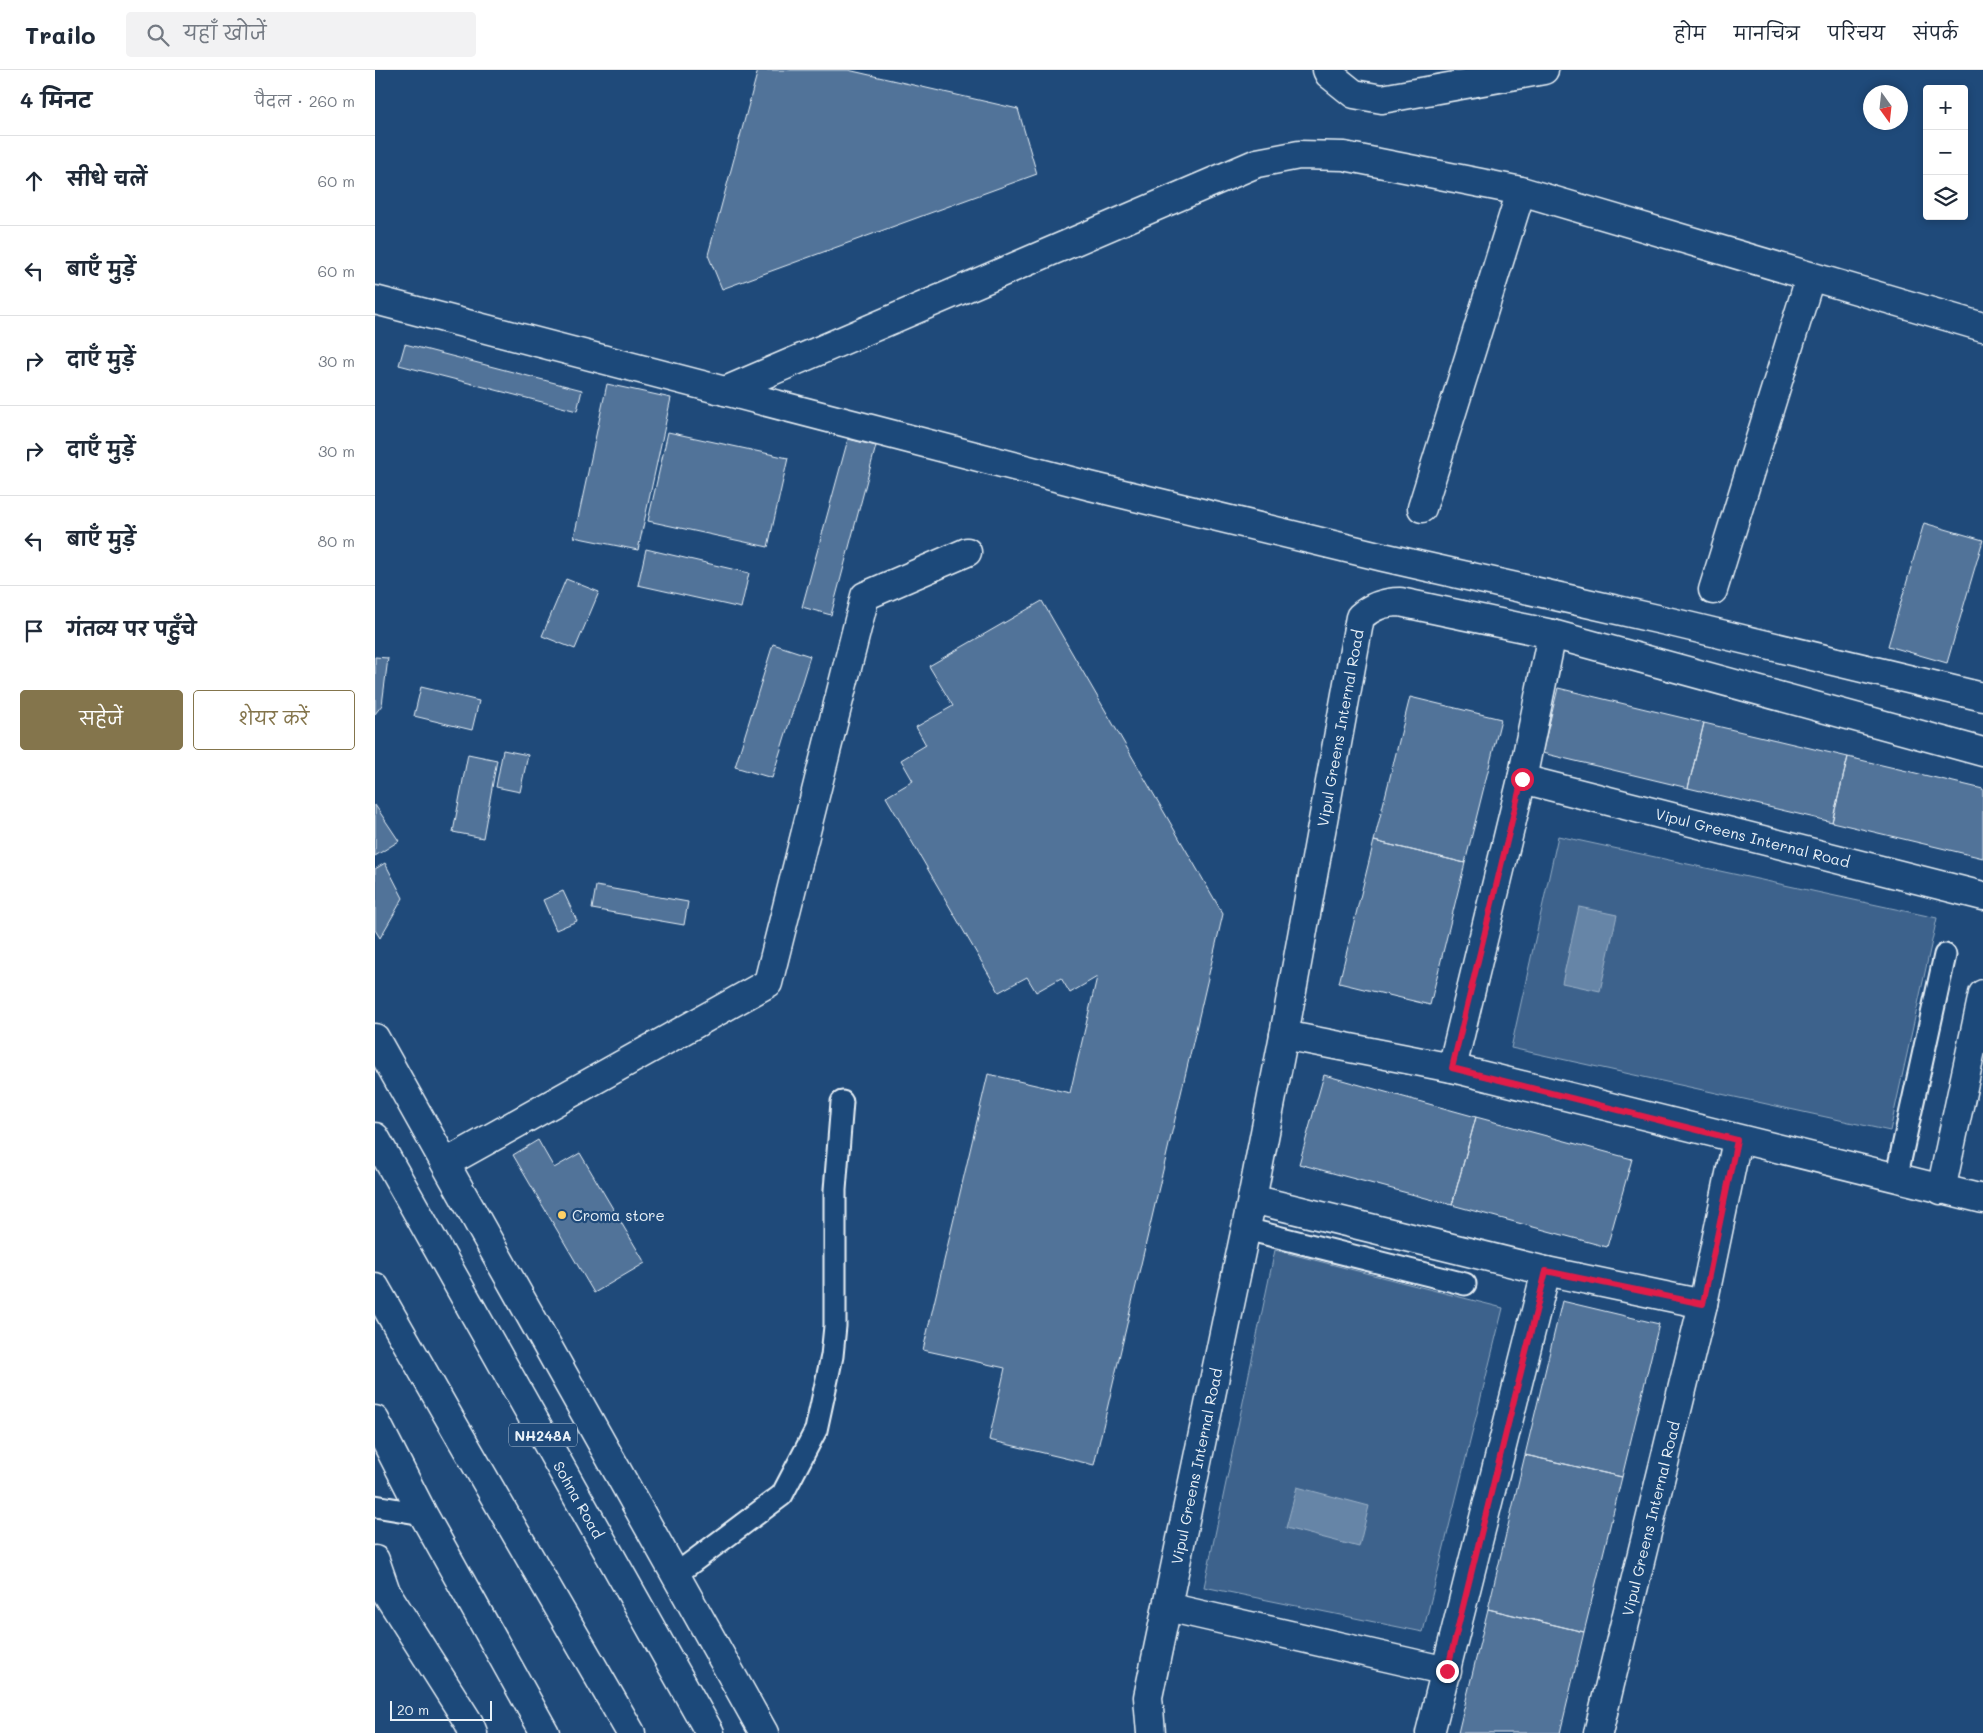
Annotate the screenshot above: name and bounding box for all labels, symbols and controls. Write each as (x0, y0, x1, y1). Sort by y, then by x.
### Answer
search box (126, 12, 476, 57)
text: Trailo (25, 19, 96, 50)
text: यहाँ खोजें (184, 20, 266, 45)
icon: search (144, 21, 172, 49)
text: होम (1674, 21, 1706, 45)
text: मानचित्र (1734, 21, 1800, 45)
text: परिचय (1828, 21, 1885, 45)
text: संपर्क (1913, 21, 1958, 45)
north arrow (1863, 85, 1908, 130)
map controls (1923, 85, 1968, 220)
button: + (1923, 85, 1968, 130)
text: 4 मिनट (20, 86, 92, 113)
text: पैदल · 260 m (254, 90, 355, 111)
button: − (1923, 130, 1968, 175)
text: सीधे चलें (67, 166, 147, 191)
icon: ahead (20, 167, 48, 195)
text: 60 m (318, 170, 355, 191)
button: layers (1923, 175, 1968, 220)
text: बाएँ मुड़ें (67, 256, 136, 281)
icon: left (20, 257, 48, 285)
text: 60 m (318, 260, 355, 281)
text: दाएँ मुड़ें (67, 346, 135, 371)
icon: right (20, 347, 48, 375)
text: 30 m (318, 350, 355, 371)
text: दाएँ मुड़ें (67, 436, 135, 461)
icon: right (20, 437, 48, 465)
text: 30 m (318, 440, 355, 461)
text: बाएँ मुड़ें (67, 526, 136, 551)
icon: left (20, 527, 48, 555)
text: 80 m (318, 530, 355, 551)
text: गंतव्य पर पहुँचे (67, 616, 196, 641)
icon: arrive (20, 617, 48, 645)
street label: Vipul Greens Internal Road (1312, 628, 1368, 828)
button: सहेजें (20, 690, 183, 750)
button: शेयर करें (193, 690, 355, 750)
route start (1511, 768, 1534, 791)
street label: Vipul Greens Internal Road (1653, 803, 1852, 872)
place label: Croma store (572, 1205, 665, 1225)
marker: Croma store (556, 1209, 568, 1221)
street label: Vipul Greens Internal Road (1166, 1366, 1226, 1566)
street label: Vipul Greens Internal Road (1617, 1419, 1684, 1618)
road number: NH248A (509, 1424, 577, 1446)
street label: Sohna Road (549, 1457, 609, 1542)
route end (1436, 1660, 1459, 1683)
scale bar (390, 1698, 493, 1721)
text: 20 m (397, 1700, 429, 1719)

